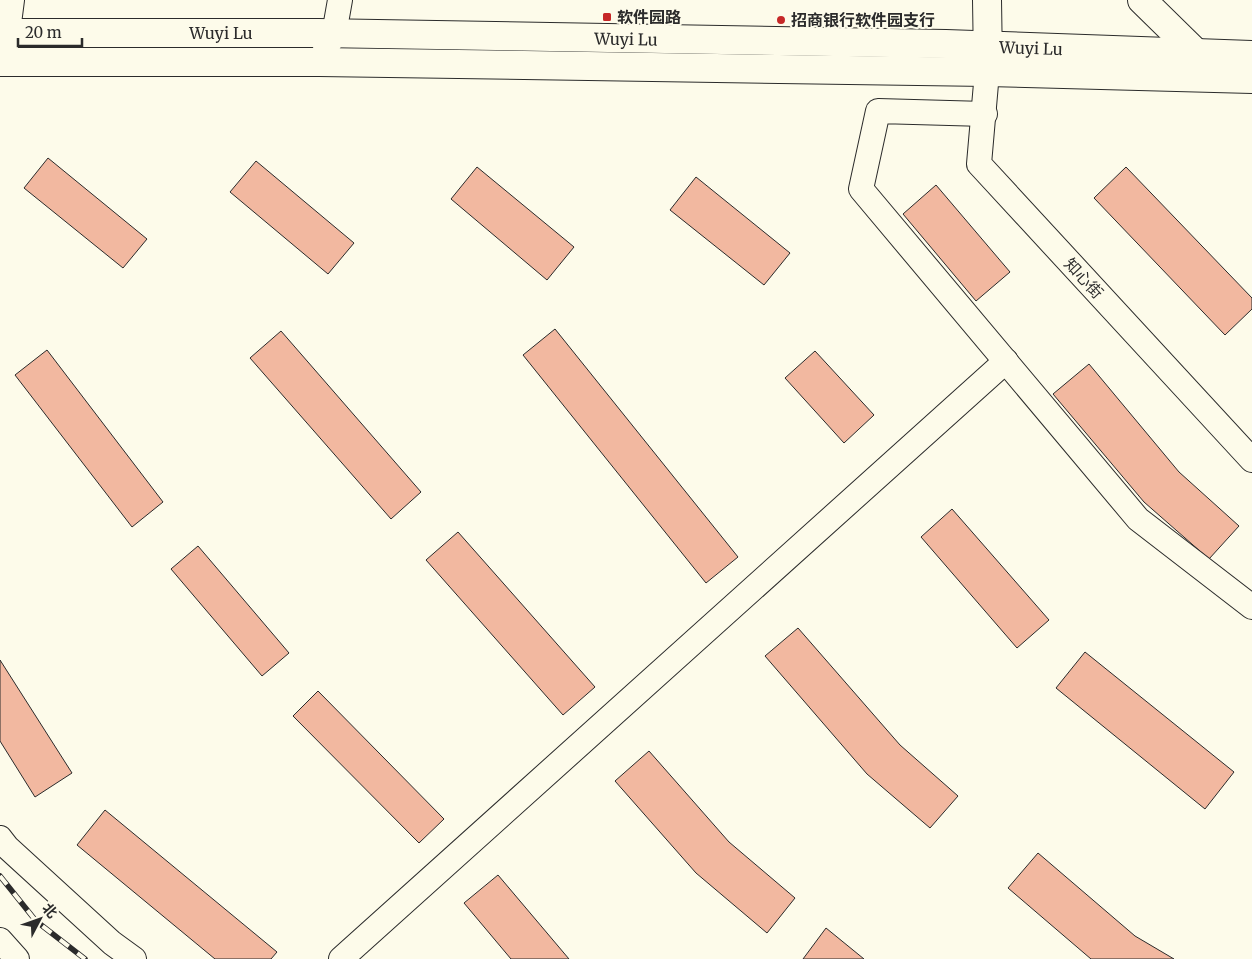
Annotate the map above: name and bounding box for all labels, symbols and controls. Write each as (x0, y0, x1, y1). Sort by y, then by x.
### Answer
place label: 软件园路 (617, 7, 681, 27)
place label: 招商银行软件园支行 (791, 10, 935, 30)
marker: 软件园路 (601, 11, 613, 23)
marker: 招商银行软件园支行 (775, 14, 787, 26)
scale bar (18, 15, 81, 47)
text: 20 m (25, 23, 62, 42)
street label: Wuyi Lu (188, 23, 253, 43)
street label: Wuyi Lu (593, 28, 658, 50)
street label: Wuyi Lu (998, 37, 1063, 59)
street label: 知心街 (1060, 254, 1108, 302)
north arrow (15, 894, 65, 944)
text: 北 (38, 899, 61, 922)

